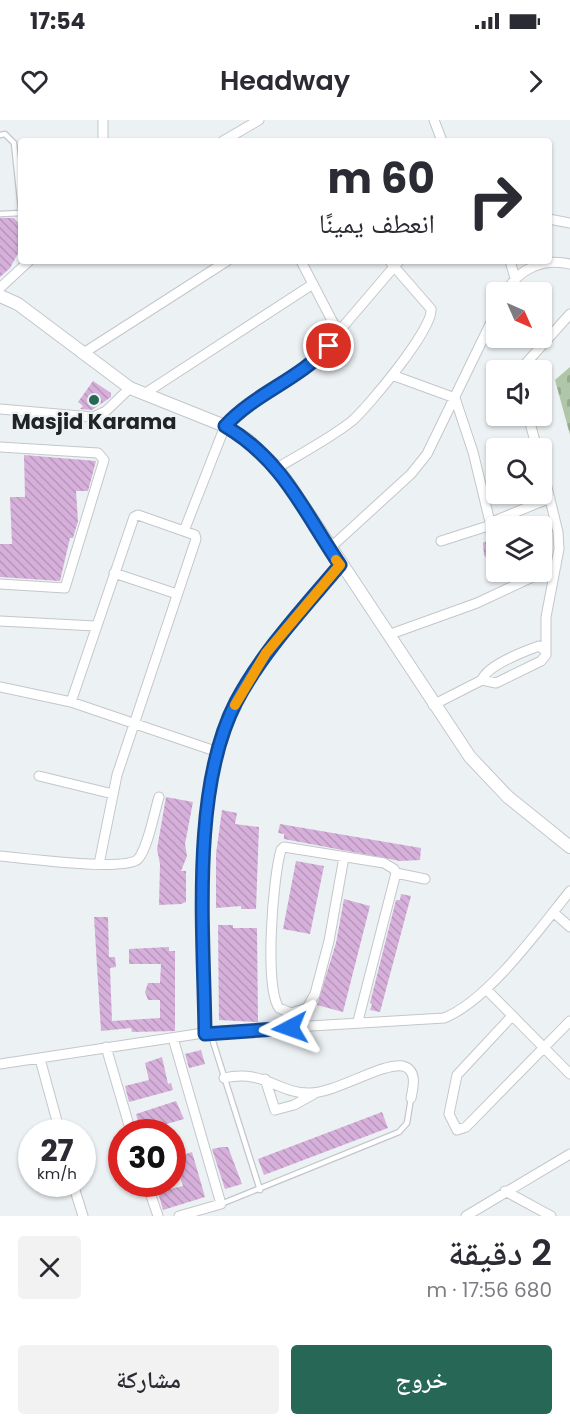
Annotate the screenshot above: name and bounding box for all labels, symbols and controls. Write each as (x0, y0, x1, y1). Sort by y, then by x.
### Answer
text: 17:54 (30, 6, 85, 37)
text: Headway (220, 62, 350, 99)
icon: heart (18, 65, 51, 98)
icon: forward (519, 65, 552, 98)
text: 60 m (327, 149, 435, 208)
icon: right (456, 162, 534, 240)
text: انعطف يمينًا (319, 205, 435, 242)
north arrow (486, 282, 552, 348)
map controls (486, 282, 552, 582)
pin (303, 320, 354, 371)
icon: arrive (312, 329, 345, 362)
button: sound (486, 360, 552, 426)
marker: Masjid Karama (87, 393, 101, 407)
place label: Masjid Karama (12, 407, 176, 436)
button: search (486, 438, 552, 504)
button: layers (486, 516, 552, 582)
position arrow (258, 996, 322, 1060)
speed limit sign: 30 (108, 1119, 186, 1197)
text: 27 (40, 1129, 74, 1172)
text: km/h (37, 1163, 77, 1184)
text: 2 دقيقة (448, 1227, 552, 1278)
button: close (18, 1236, 81, 1299)
text: 680 m · 17:56 (426, 1276, 552, 1304)
button: مشاركة (18, 1345, 279, 1414)
button: خروج (291, 1345, 552, 1414)

